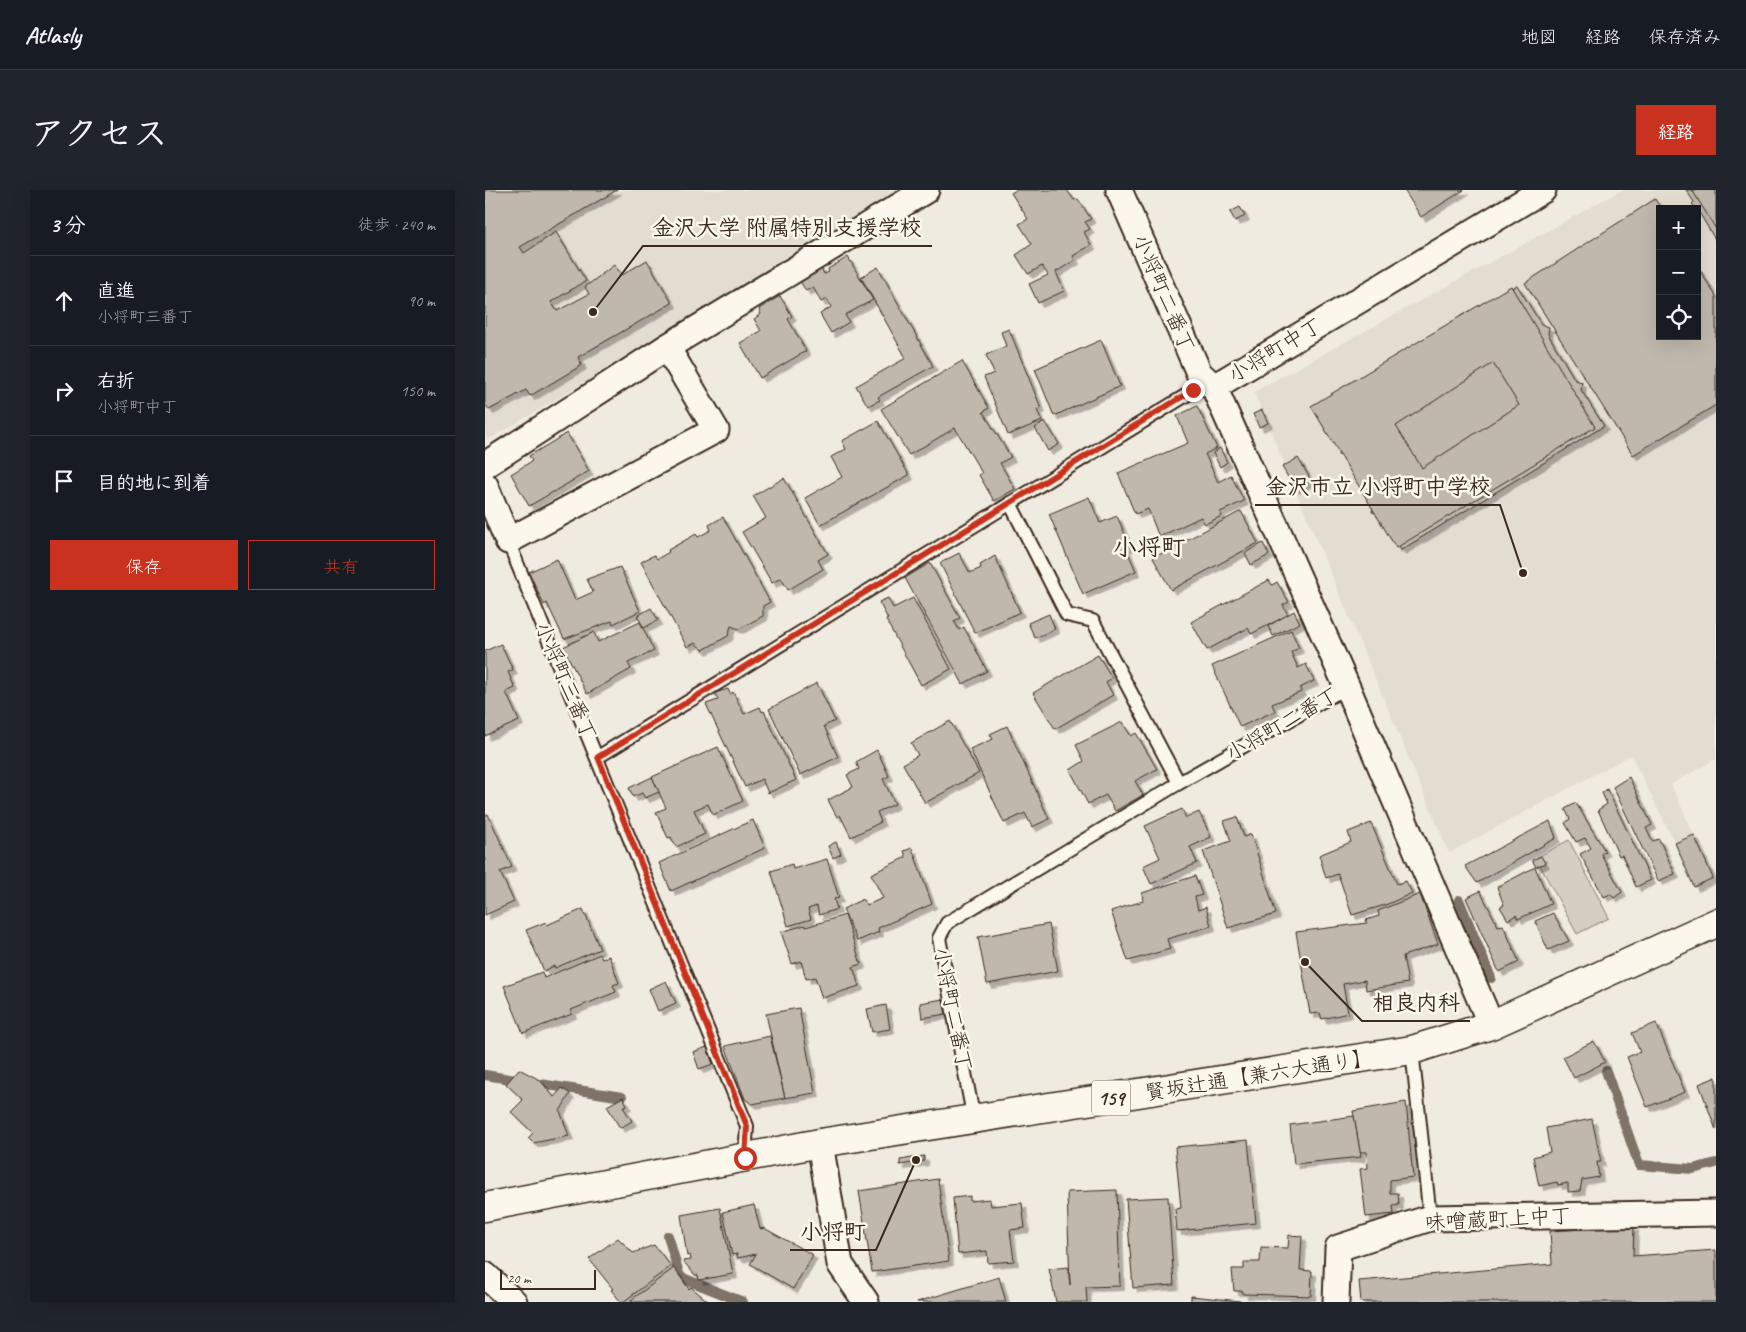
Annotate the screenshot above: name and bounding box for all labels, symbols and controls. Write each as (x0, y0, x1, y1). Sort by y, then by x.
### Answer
text: Atlasly (25, 20, 81, 50)
text: 地図 (1521, 26, 1557, 48)
text: 経路 (1585, 26, 1621, 48)
text: 保存済み (1649, 26, 1721, 48)
button: 経路 (1636, 105, 1716, 155)
text: アクセス (30, 111, 168, 156)
map controls (1656, 205, 1701, 340)
button: + (1656, 205, 1701, 250)
callout: 金沢大学 附属特別支援学校 (643, 209, 932, 246)
text: 3 分 (50, 212, 86, 238)
text: 金沢大学 附属特別支援学校 (652, 214, 922, 242)
text: 徒歩 · 240 m (358, 215, 435, 235)
street label: 小将町二番丁 (1127, 230, 1201, 356)
button: − (1656, 250, 1701, 295)
text: 直進 (97, 279, 135, 303)
icon: ahead (50, 287, 78, 315)
text: 90 m (408, 291, 435, 311)
button: locate (1656, 295, 1701, 340)
text: 小将町三番丁 (97, 307, 193, 327)
street label: 小将町中丁 (1223, 312, 1327, 388)
text: 右折 (97, 369, 135, 393)
icon: right (50, 377, 78, 405)
route end (1182, 379, 1205, 402)
text: 150 m (401, 381, 435, 401)
text: 小将町中丁 (97, 397, 177, 417)
icon: arrive (50, 467, 78, 495)
callout: 金沢市立 小将町中学校 (1255, 468, 1500, 505)
text: 目的地に到着 (97, 471, 211, 495)
text: 金沢市立 小将町中学校 (1265, 473, 1491, 501)
district label: 小将町 (1113, 532, 1185, 562)
button: 保存 (50, 540, 238, 590)
button: 共有 (248, 540, 435, 590)
street label: 小将町三番丁 (529, 618, 603, 744)
street label: 小将町二番丁 (1221, 681, 1343, 767)
street label: 小将町二番丁 (928, 945, 978, 1073)
callout: 相良内科 (1362, 984, 1470, 1021)
text: 相良内科 (1372, 989, 1460, 1017)
street label: 賢坂辻通【兼六大通り】 (1143, 1044, 1375, 1106)
road number: 159 (1092, 1080, 1130, 1116)
route start (734, 1147, 757, 1170)
street label: 味噌蔵町上中丁 (1424, 1202, 1572, 1236)
callout: 小将町 (790, 1213, 876, 1250)
text: 小将町 (800, 1218, 866, 1246)
scale bar (500, 1267, 596, 1290)
text: 20 m (507, 1270, 531, 1287)

